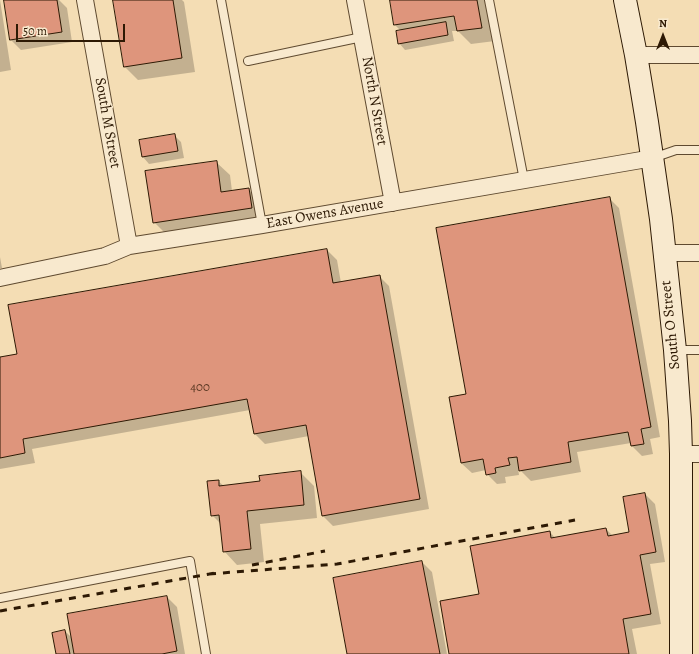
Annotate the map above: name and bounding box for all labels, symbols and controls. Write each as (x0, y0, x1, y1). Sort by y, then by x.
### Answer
scale bar (18, 16, 127, 42)
north arrow (643, 16, 683, 56)
text: N (659, 16, 667, 31)
text: 50 m (23, 23, 47, 39)
street label: North N Street (357, 55, 391, 147)
street label: South M Street (90, 76, 124, 170)
street label: East Owens Avenue (265, 195, 385, 233)
street label: South O Street (657, 280, 685, 370)
house number: 400 (190, 380, 210, 396)

